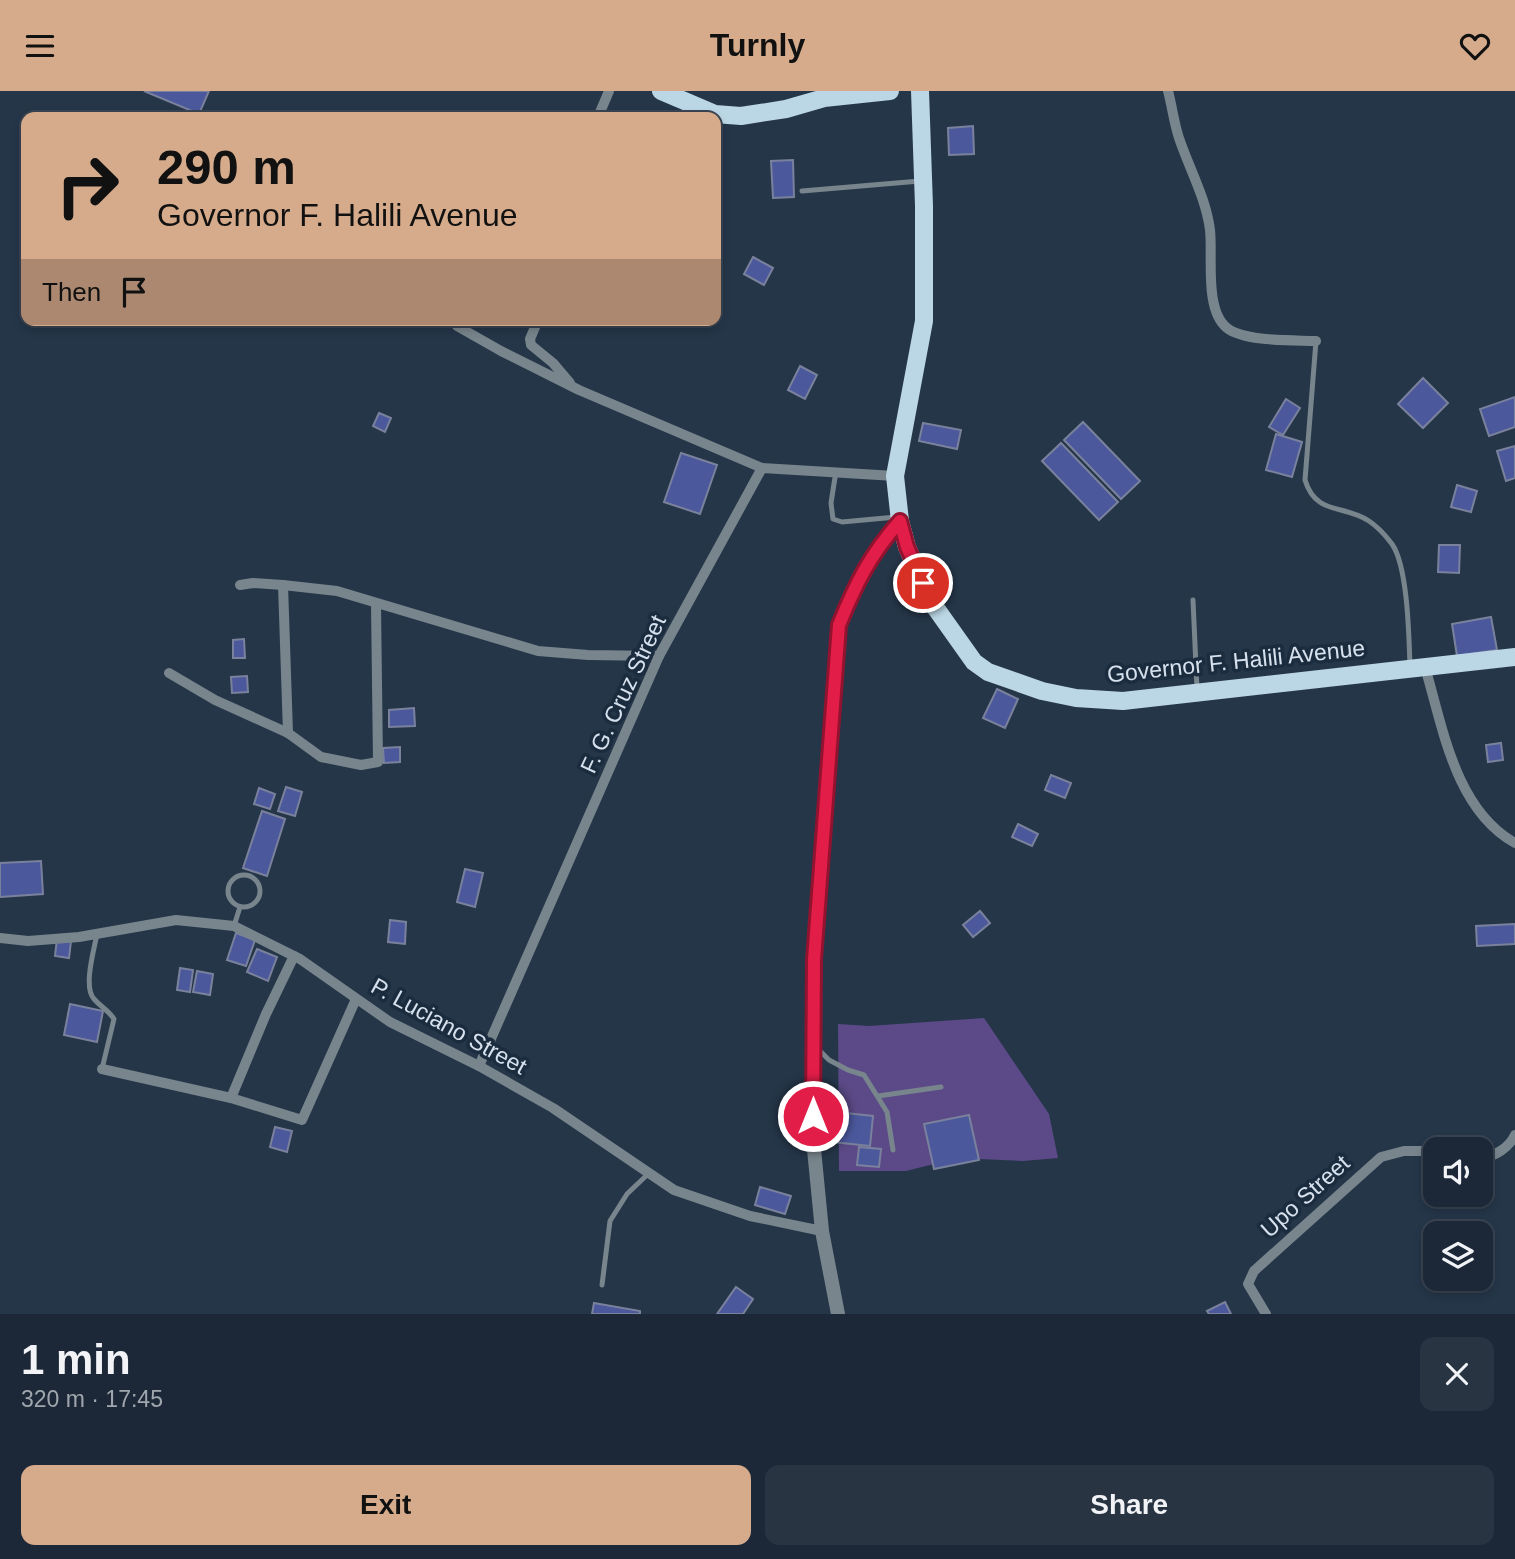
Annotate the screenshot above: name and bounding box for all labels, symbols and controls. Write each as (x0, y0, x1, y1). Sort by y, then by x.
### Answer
icon: menu (21, 27, 59, 65)
text: Turnly (710, 27, 805, 63)
icon: heart (1456, 27, 1494, 65)
icon: right (42, 140, 133, 231)
text: 290 m (157, 140, 296, 194)
text: Governor F. Halili Avenue (157, 197, 517, 233)
icon: arrive (115, 273, 153, 311)
text: Then (42, 277, 101, 307)
pin (893, 553, 953, 613)
icon: arrive (904, 564, 942, 602)
street label: F. G. Cruz Street (575, 610, 671, 777)
street label: Governor F. Halili Avenue (1106, 635, 1366, 687)
street label: P. Luciano Street (367, 973, 532, 1080)
position arrow (776, 1079, 850, 1153)
map controls (1423, 1137, 1493, 1291)
button: sound (1423, 1137, 1493, 1207)
street label: Upo Street (1255, 1149, 1355, 1242)
button: layers (1423, 1221, 1493, 1291)
text: 1 min (21, 1336, 131, 1383)
button: close (1420, 1337, 1494, 1411)
text: 320 m · 17:45 (21, 1386, 163, 1412)
button: Exit (21, 1465, 751, 1545)
button: Share (765, 1465, 1494, 1545)

